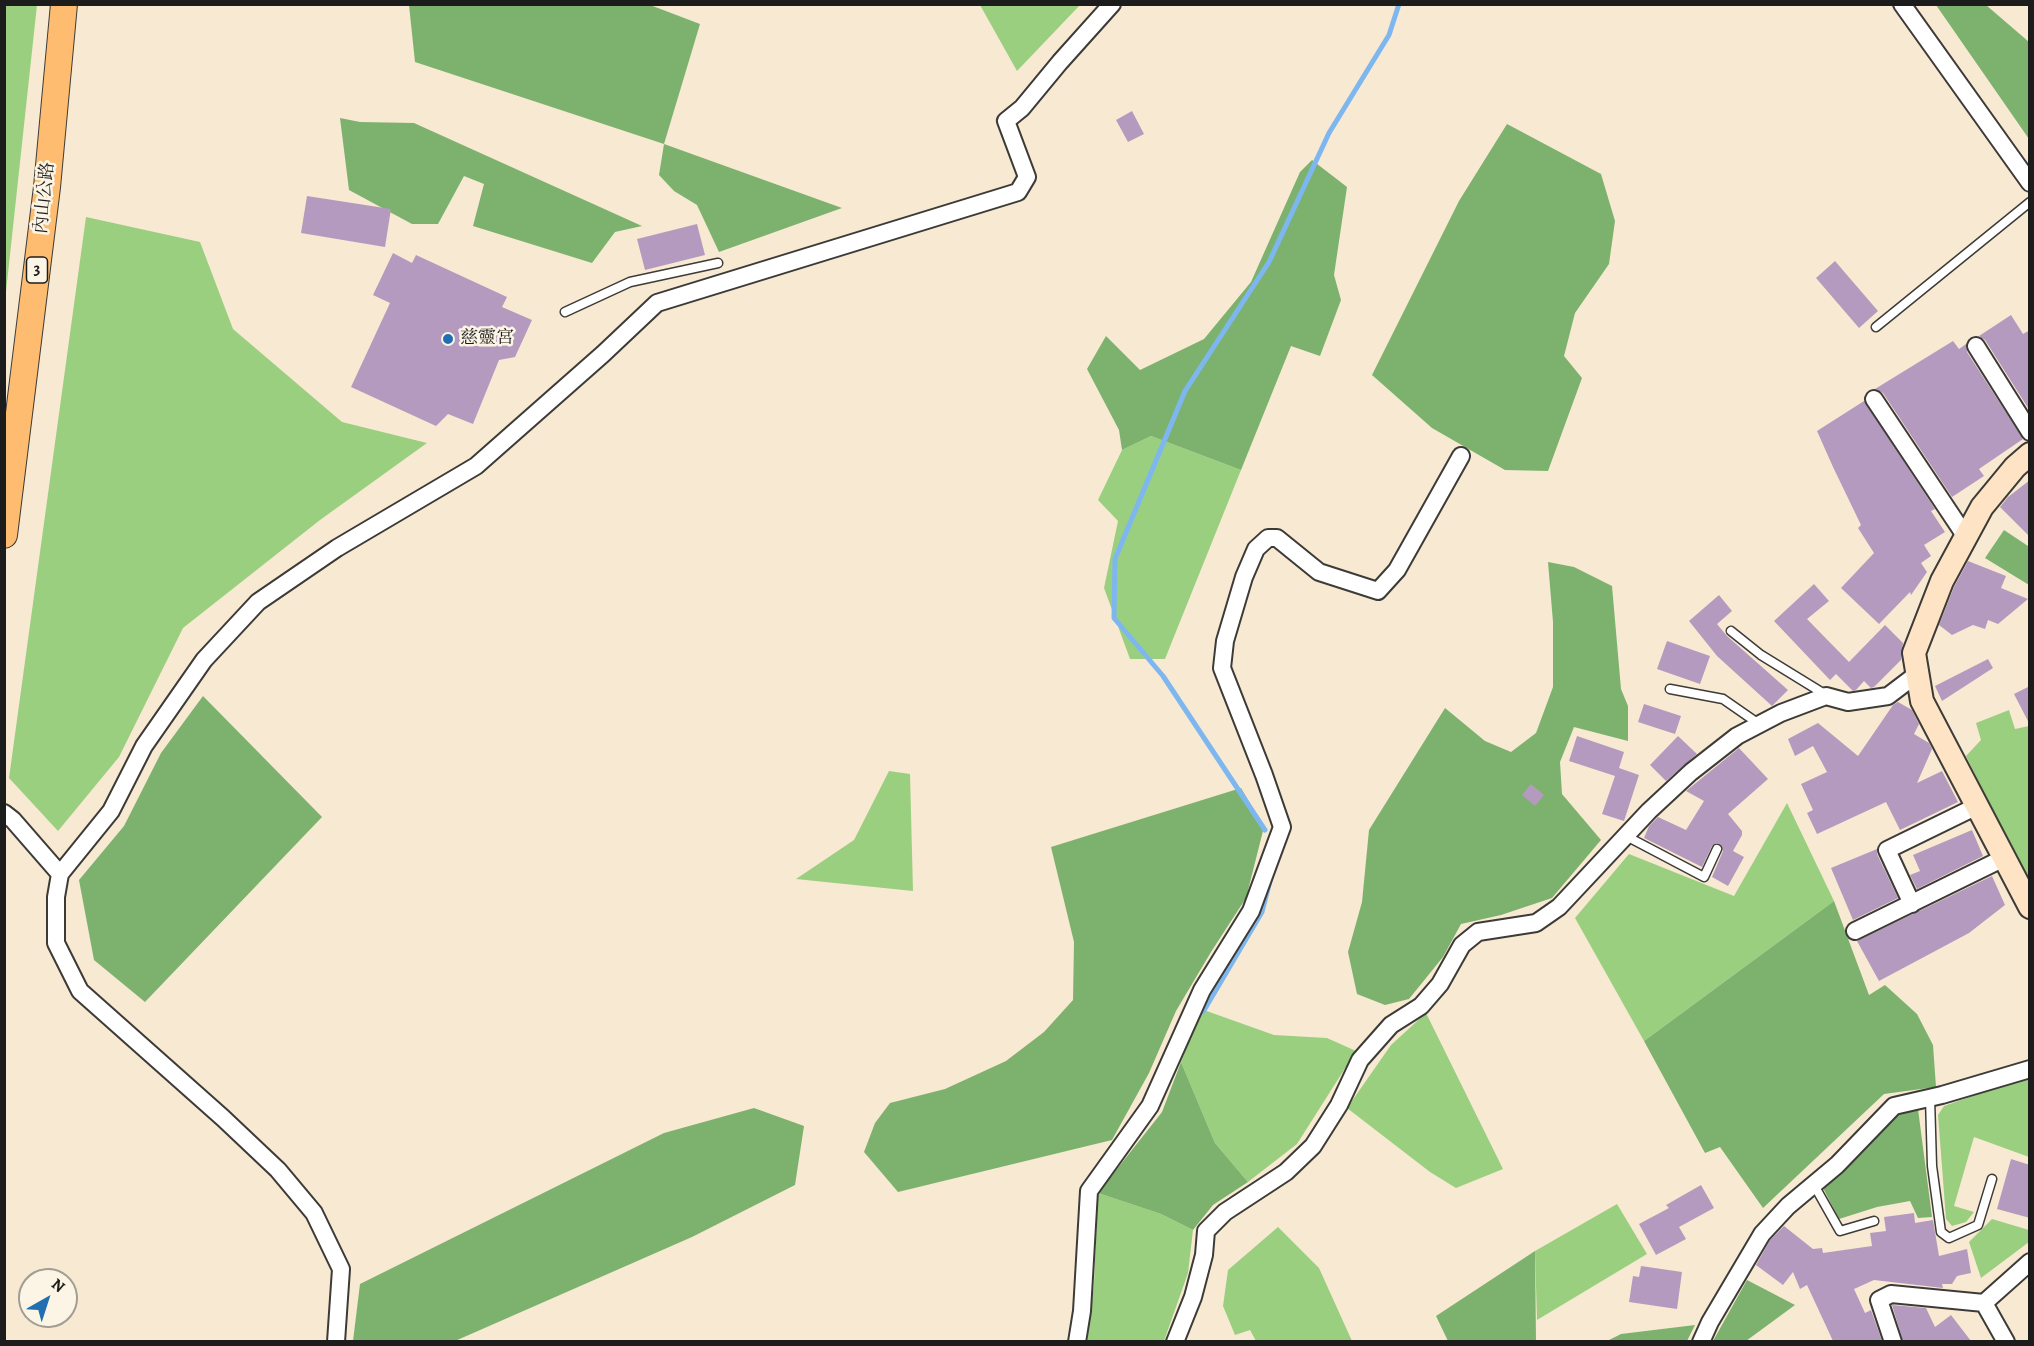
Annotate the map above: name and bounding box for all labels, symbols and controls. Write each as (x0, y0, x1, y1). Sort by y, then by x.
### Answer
street label: 內山公路 (30, 161, 60, 235)
road number: 3 (26, 257, 48, 283)
place label: 慈靈宮 (460, 328, 514, 350)
marker: 慈靈宮 (441, 332, 455, 346)
north arrow (18, 1268, 78, 1328)
text: N (47, 1273, 70, 1298)

